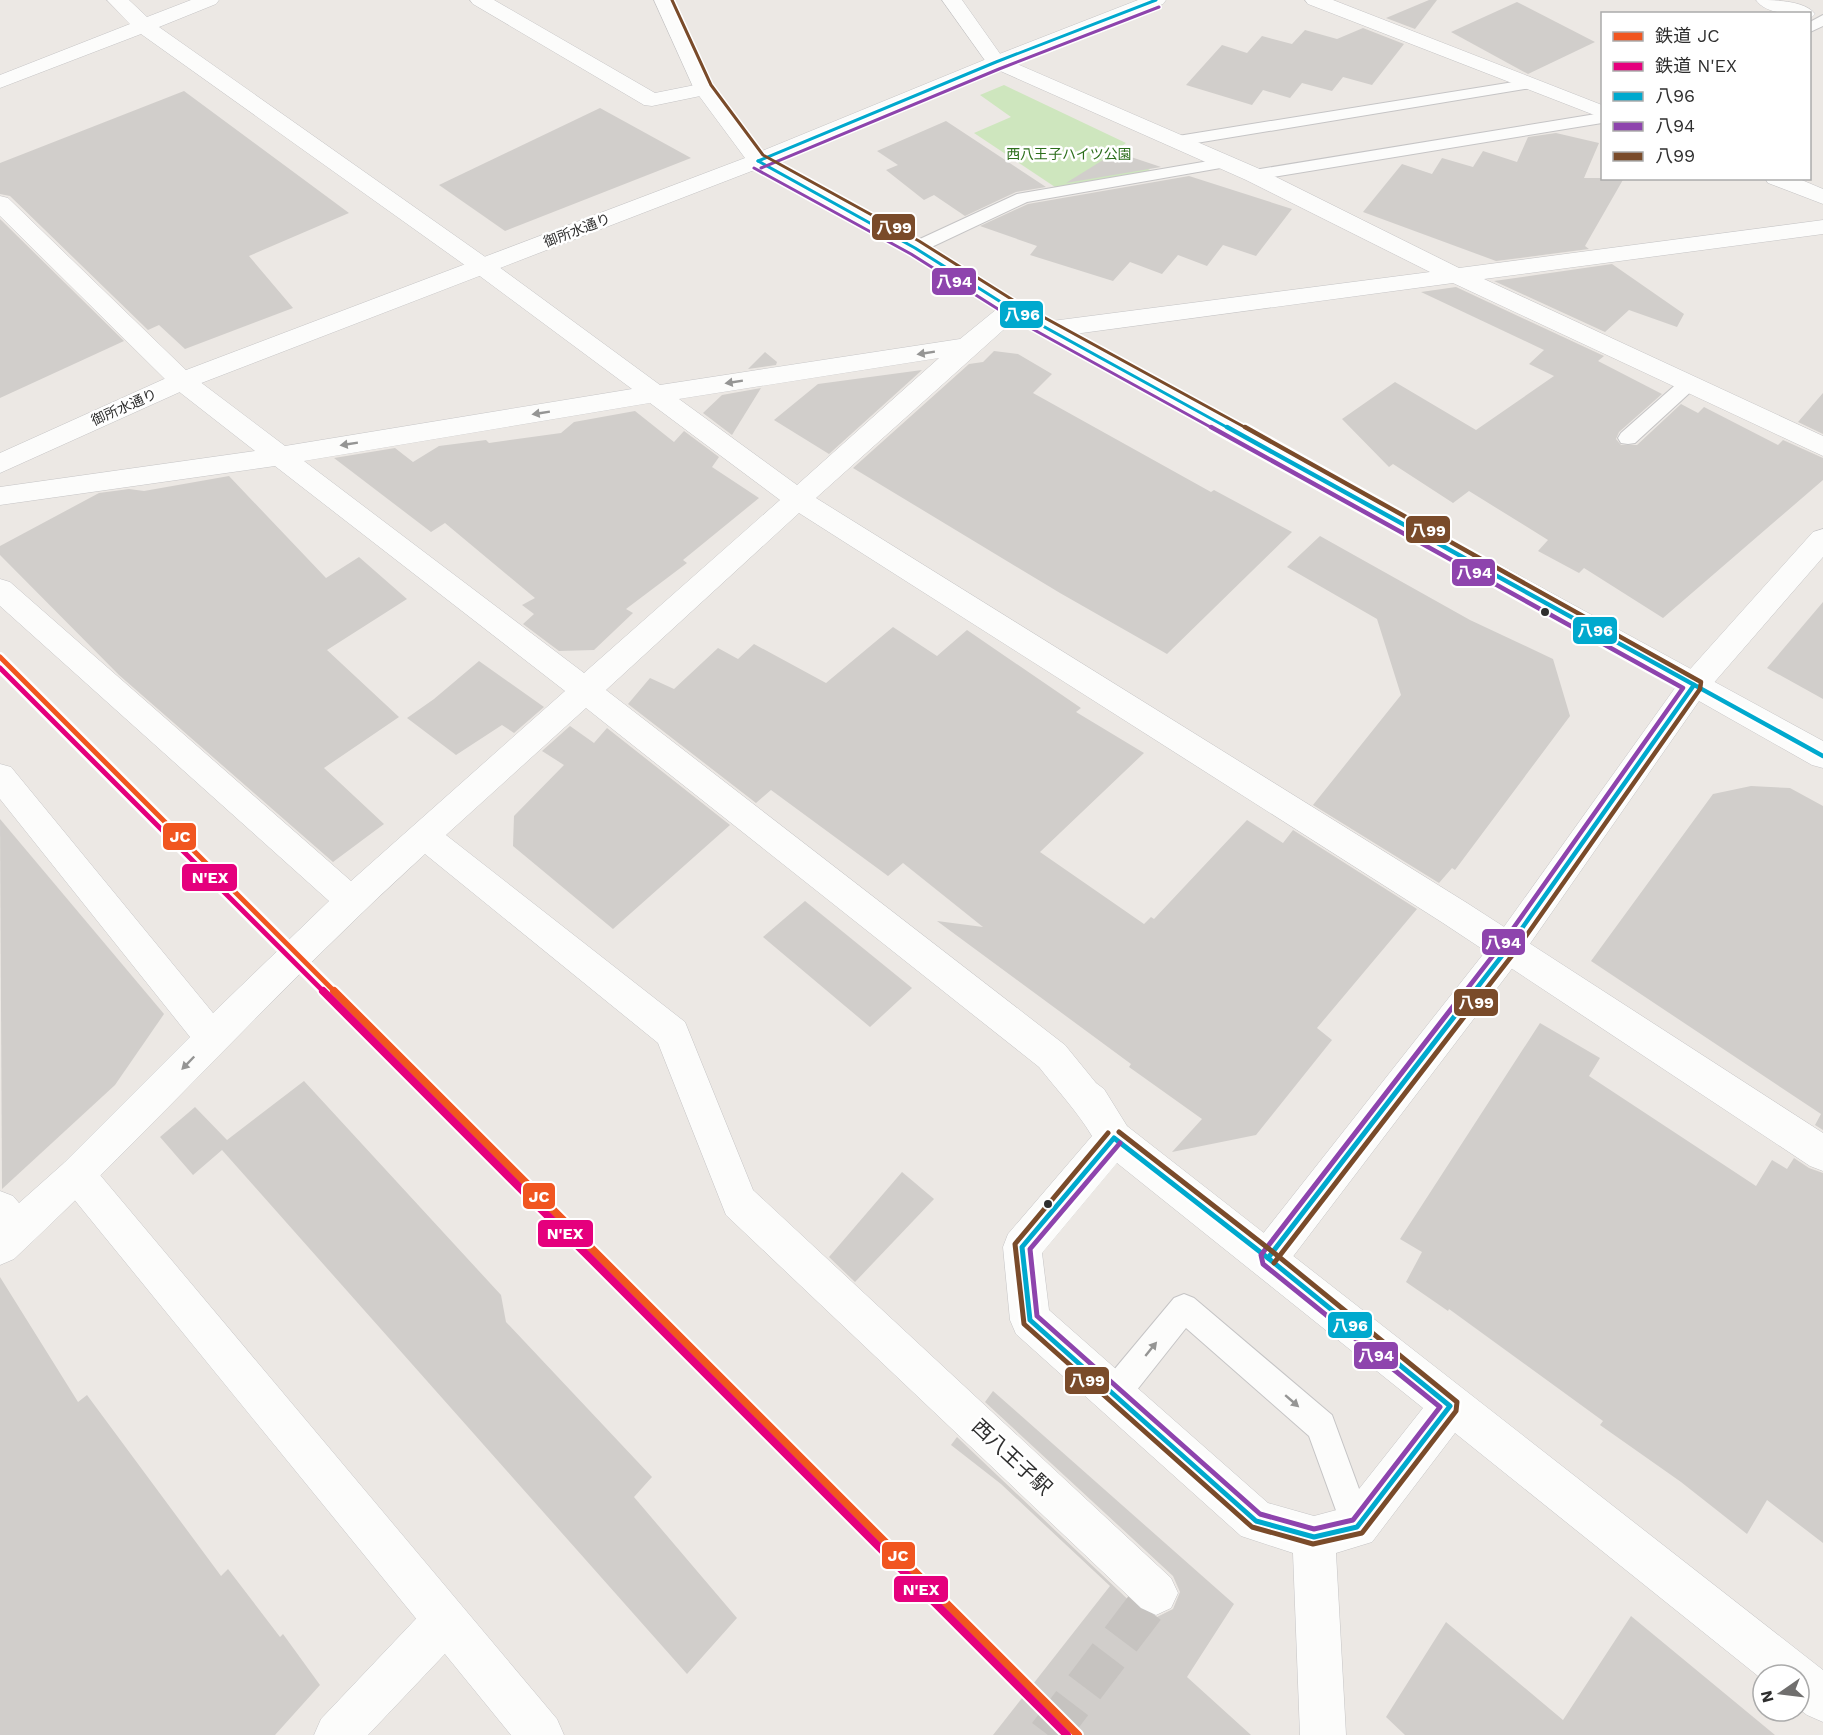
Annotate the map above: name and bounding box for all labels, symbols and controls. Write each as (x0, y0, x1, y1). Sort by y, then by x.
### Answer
legend (1601, 12, 1811, 180)
text: 鉄道 JC (1655, 25, 1720, 46)
text: 鉄道 N'EX (1655, 55, 1737, 76)
text: 八96 (1655, 85, 1695, 106)
text: 八94 (1655, 115, 1695, 136)
text: 八99 (1655, 145, 1695, 166)
park label: 西八王子ハイツ公園 (1006, 146, 1132, 162)
street label: 御所水通り (541, 210, 613, 250)
line badge: 八99 (871, 213, 916, 241)
text: 八99 (876, 218, 912, 237)
line badge: 八94 (931, 267, 977, 296)
text: 八94 (936, 272, 972, 291)
line badge: 八96 (999, 300, 1044, 329)
text: 八96 (1004, 305, 1040, 324)
one-way arrow (917, 348, 936, 357)
one-way arrow (724, 377, 743, 386)
street label: 御所水通り (89, 385, 159, 429)
one-way arrow (531, 408, 550, 417)
one-way arrow (339, 440, 358, 449)
line badge: 八99 (1405, 515, 1451, 544)
text: 八99 (1410, 521, 1446, 540)
line badge: 八94 (1451, 558, 1496, 587)
text: 八94 (1456, 563, 1492, 582)
unlabelled marker (1539, 606, 1551, 618)
line badge: 八96 (1572, 616, 1618, 645)
text: 八96 (1577, 621, 1613, 640)
line badge: JC (162, 822, 197, 851)
text: JC (170, 827, 190, 846)
line badge: N'EX (181, 863, 238, 892)
text: N'EX (192, 868, 229, 887)
line badge: 八94 (1481, 928, 1526, 956)
text: 八94 (1485, 933, 1521, 952)
line badge: 八99 (1453, 988, 1499, 1017)
text: 八99 (1458, 993, 1494, 1012)
one-way arrow (182, 1055, 196, 1069)
line badge: JC (522, 1182, 556, 1210)
text: JC (529, 1187, 549, 1206)
unlabelled marker (1042, 1198, 1054, 1210)
line badge: N'EX (537, 1219, 594, 1248)
text: N'EX (547, 1224, 584, 1243)
line badge: 八96 (1327, 1311, 1373, 1339)
text: 八96 (1332, 1316, 1368, 1335)
one-way arrow (1144, 1341, 1157, 1357)
line badge: 八94 (1353, 1341, 1399, 1370)
text: 八94 (1358, 1346, 1394, 1365)
line badge: 八99 (1064, 1366, 1110, 1395)
text: 八99 (1069, 1371, 1105, 1390)
one-way arrow (1284, 1394, 1300, 1407)
street label: 西八王子駅 (967, 1414, 1057, 1500)
line badge: JC (881, 1541, 916, 1570)
text: JC (888, 1546, 908, 1565)
line badge: N'EX (893, 1575, 949, 1603)
text: N'EX (903, 1580, 940, 1599)
north arrow (1751, 1663, 1811, 1723)
text: N (1756, 1688, 1778, 1705)

